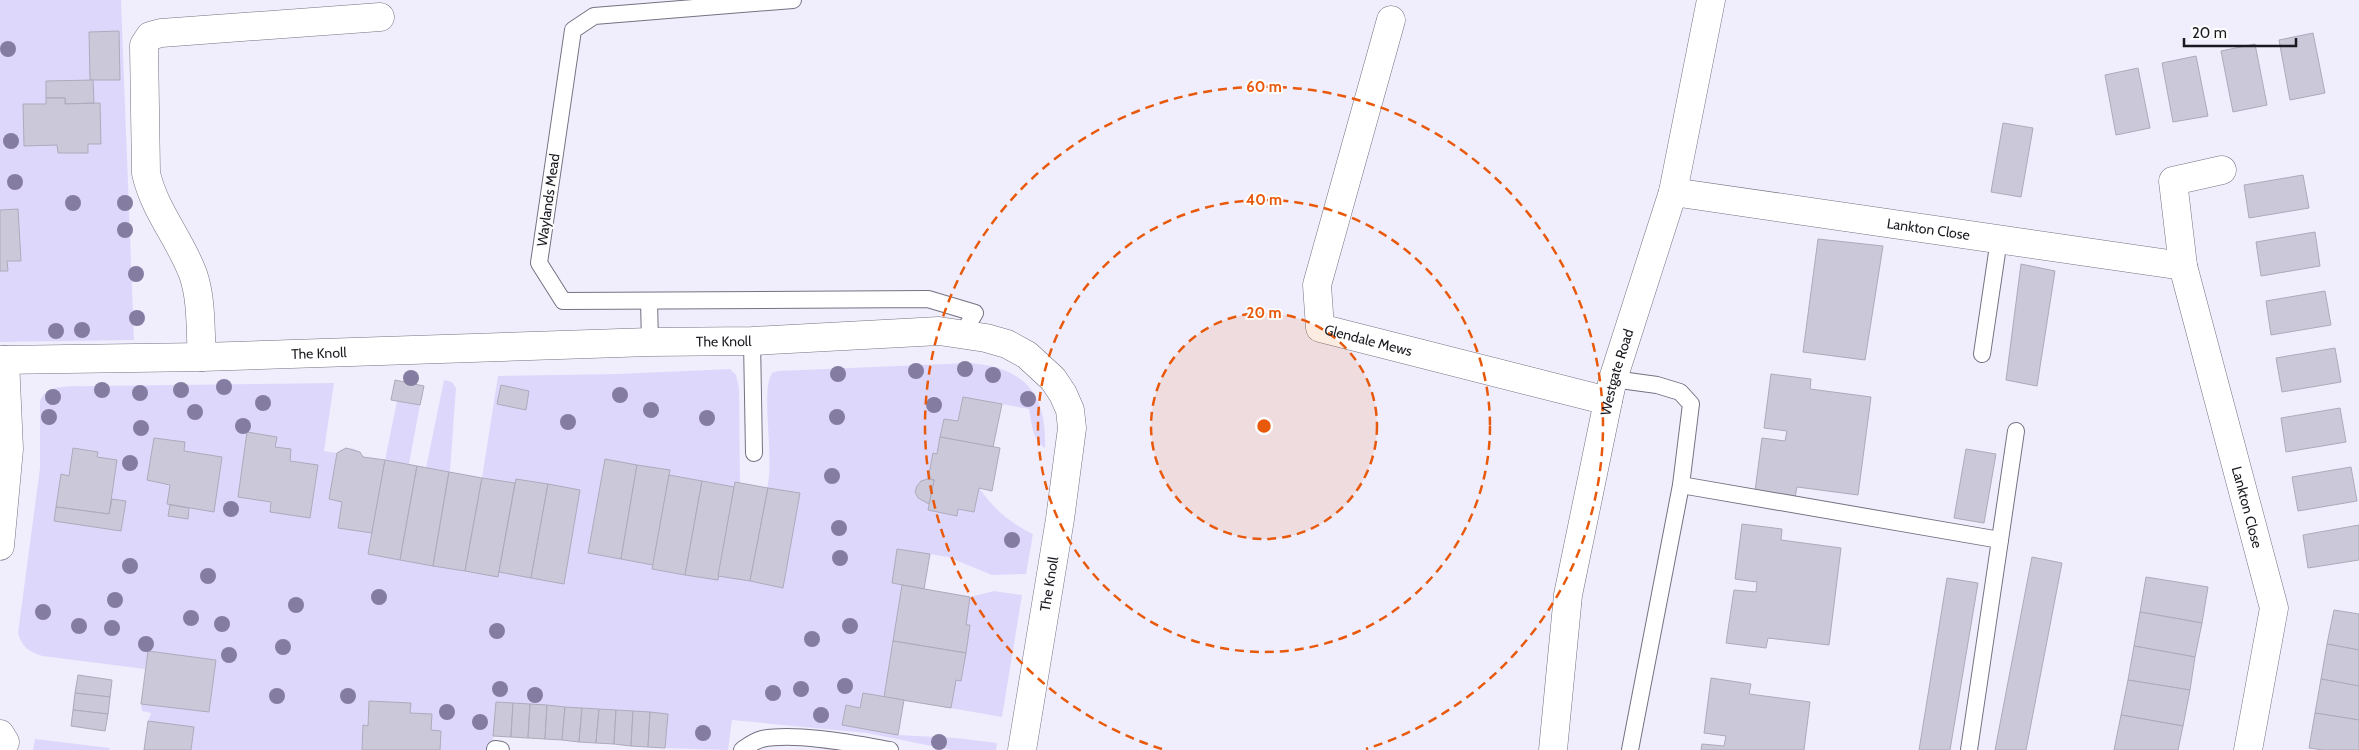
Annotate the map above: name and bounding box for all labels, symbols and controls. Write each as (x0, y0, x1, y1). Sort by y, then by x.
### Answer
scale bar (2184, 15, 2296, 47)
text: 20 m (2192, 24, 2227, 42)
text: 60 m (1246, 78, 1282, 96)
street label: Waylands Mead (533, 152, 563, 248)
text: 40 m (1246, 191, 1282, 209)
street label: Lankton Close (1886, 214, 1971, 244)
text: 20 m (1247, 304, 1281, 322)
street label: Glendale Mews (1322, 320, 1414, 360)
street label: Westgate Road (1596, 326, 1638, 417)
street label: The Knoll (696, 332, 752, 351)
street label: The Knoll (291, 343, 348, 363)
centre of rings (1255, 417, 1273, 435)
street label: Lankton Close (2228, 464, 2267, 550)
street label: The Knoll (1036, 555, 1062, 613)

